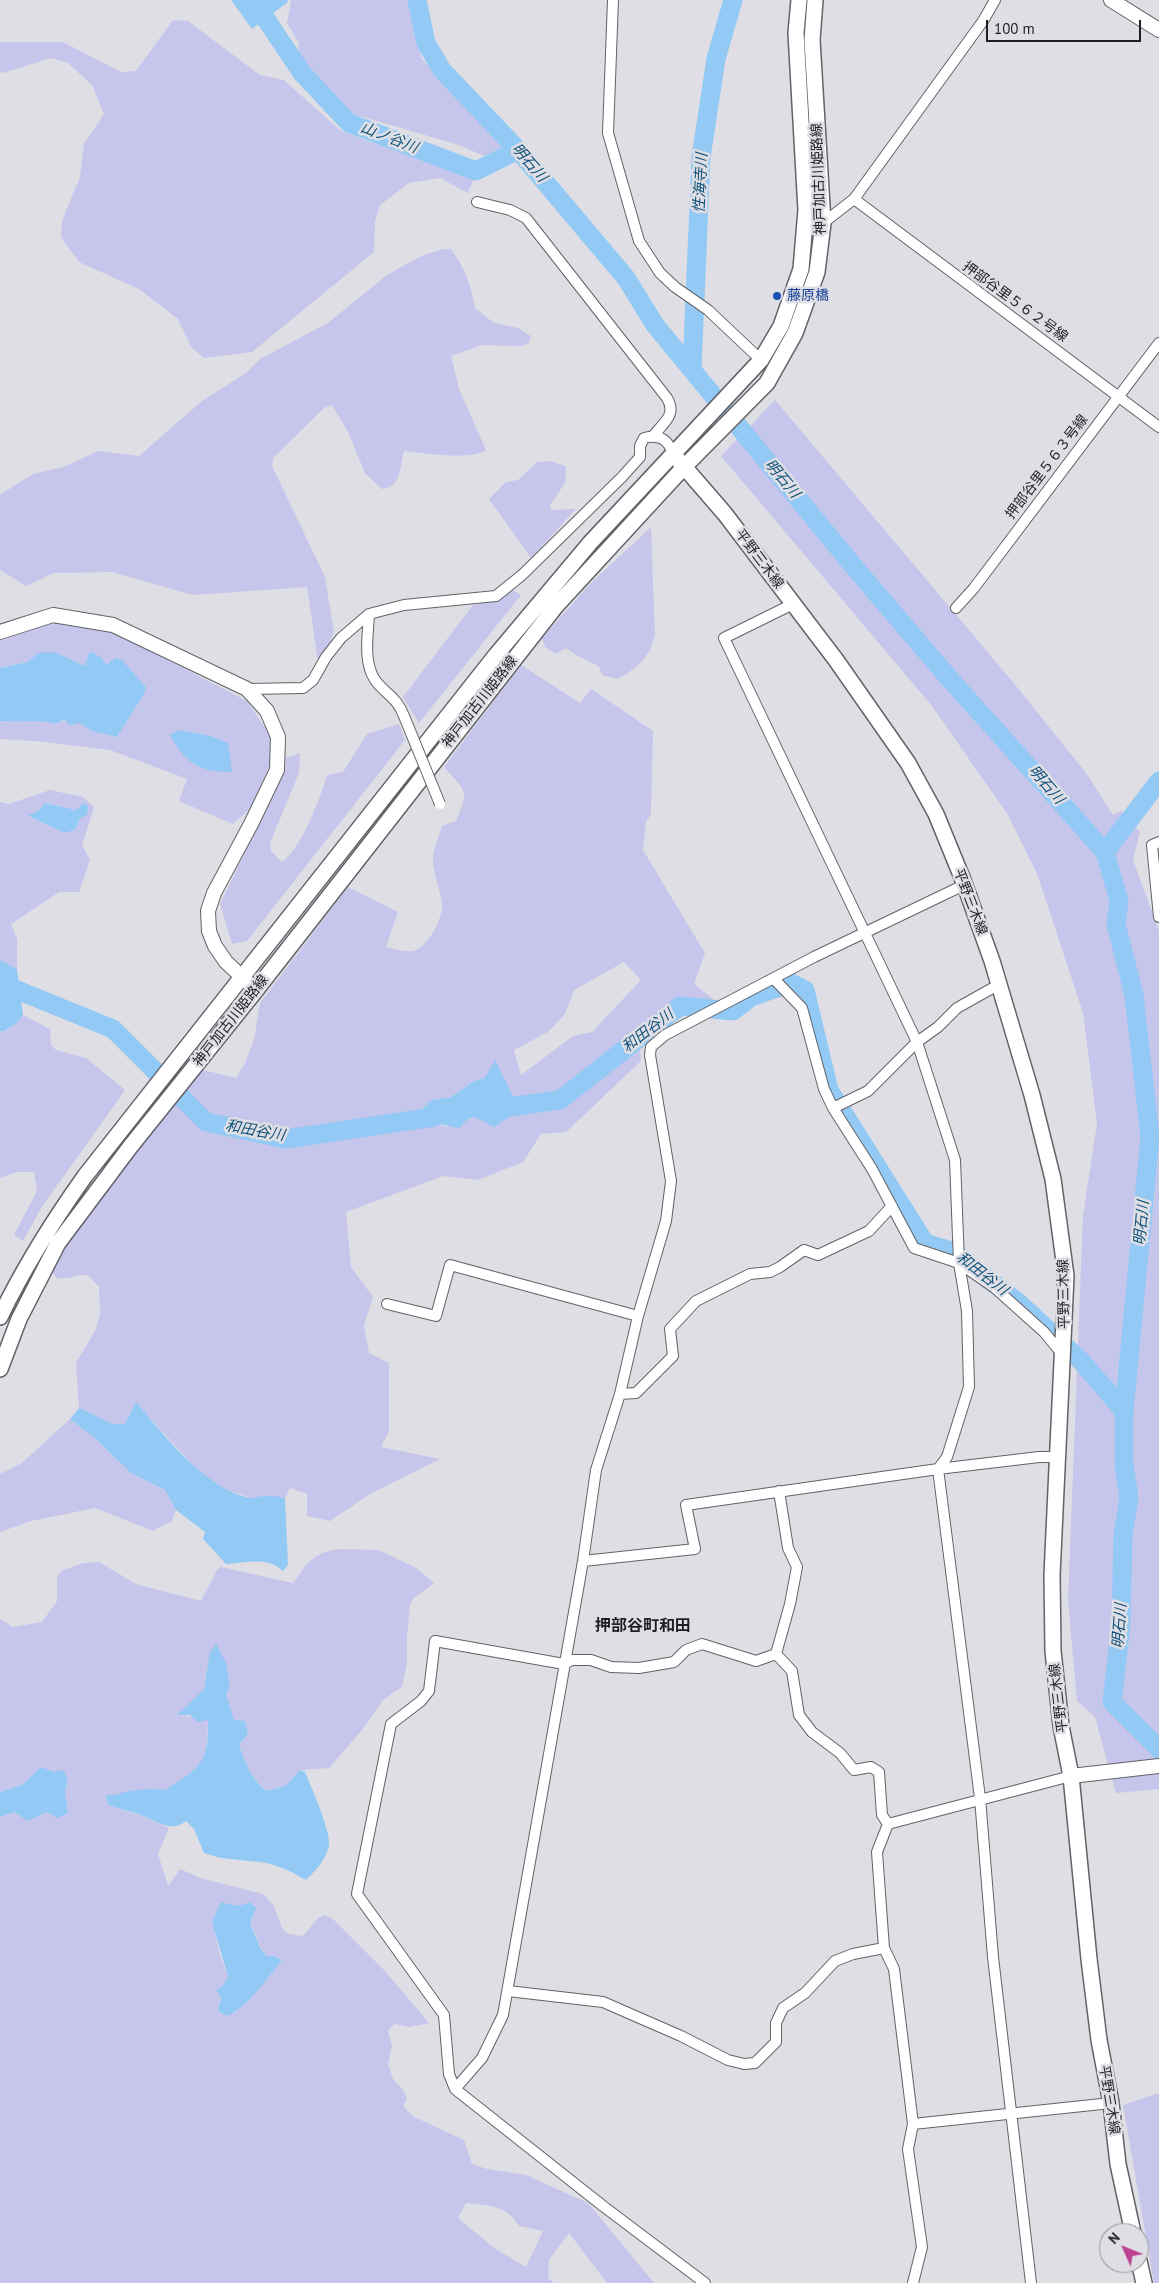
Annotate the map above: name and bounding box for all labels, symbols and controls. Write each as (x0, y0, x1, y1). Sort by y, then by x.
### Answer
scale bar (989, 10, 1144, 42)
text: 100 m (994, 19, 1035, 38)
water label: 山ノ谷川 (358, 119, 420, 157)
street label: 神戸加古川姫路線 (809, 123, 829, 235)
water label: 明石川 (507, 140, 551, 186)
water label: 性海寺川 (690, 153, 712, 213)
street label: 押部谷里５６２号線 (959, 258, 1071, 346)
place label: 藤原橋 (787, 288, 829, 304)
marker: 藤原橋 (771, 290, 783, 302)
street label: 押部谷里５６３号線 (1002, 412, 1092, 522)
water label: 明石川 (761, 456, 803, 502)
street label: 平野三木線 (731, 526, 787, 592)
street label: 神戸加古川姫路線 (439, 653, 521, 751)
water label: 明石川 (1024, 762, 1068, 808)
street label: 平野三木線 (950, 866, 990, 938)
street label: 神戸加古川姫路線 (190, 972, 272, 1070)
water label: 和田谷川 (619, 1005, 677, 1057)
water label: 和田谷川 (224, 1117, 286, 1145)
water label: 明石川 (1131, 1200, 1153, 1246)
water label: 和田谷川 (953, 1248, 1011, 1300)
street label: 平野三木線 (1055, 1259, 1073, 1329)
water label: 明石川 (1109, 1603, 1131, 1649)
district label: 押部谷町和田 (595, 1616, 691, 1636)
street label: 平野三木線 (1046, 1662, 1072, 1734)
street label: 平野三木線 (1095, 2064, 1123, 2136)
north arrow (1099, 2223, 1149, 2273)
text: N (1104, 2229, 1124, 2248)

